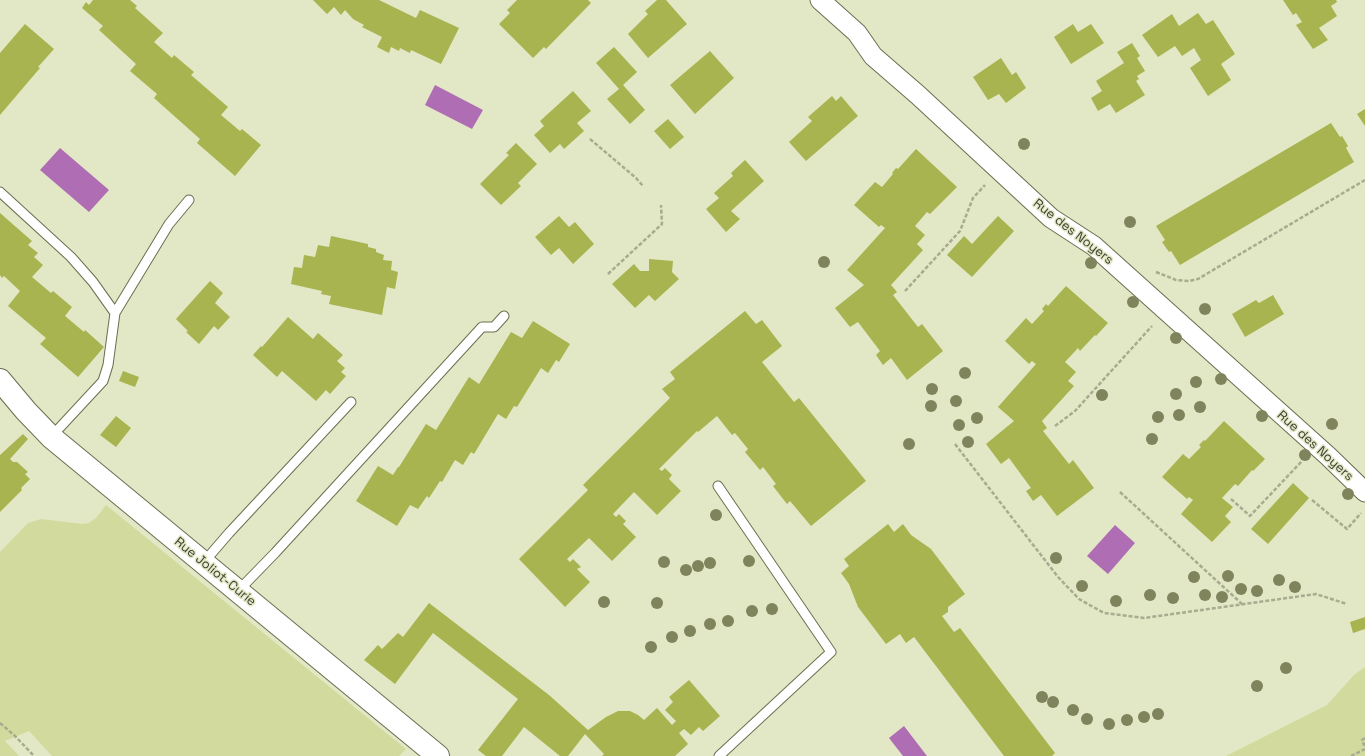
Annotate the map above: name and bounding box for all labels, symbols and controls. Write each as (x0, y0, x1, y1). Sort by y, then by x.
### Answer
street label: Rue des Noyers (1030, 196, 1116, 268)
street label: Rue des Noyers (1274, 408, 1356, 484)
street label: Rue Joliot-Curie (171, 534, 259, 610)

